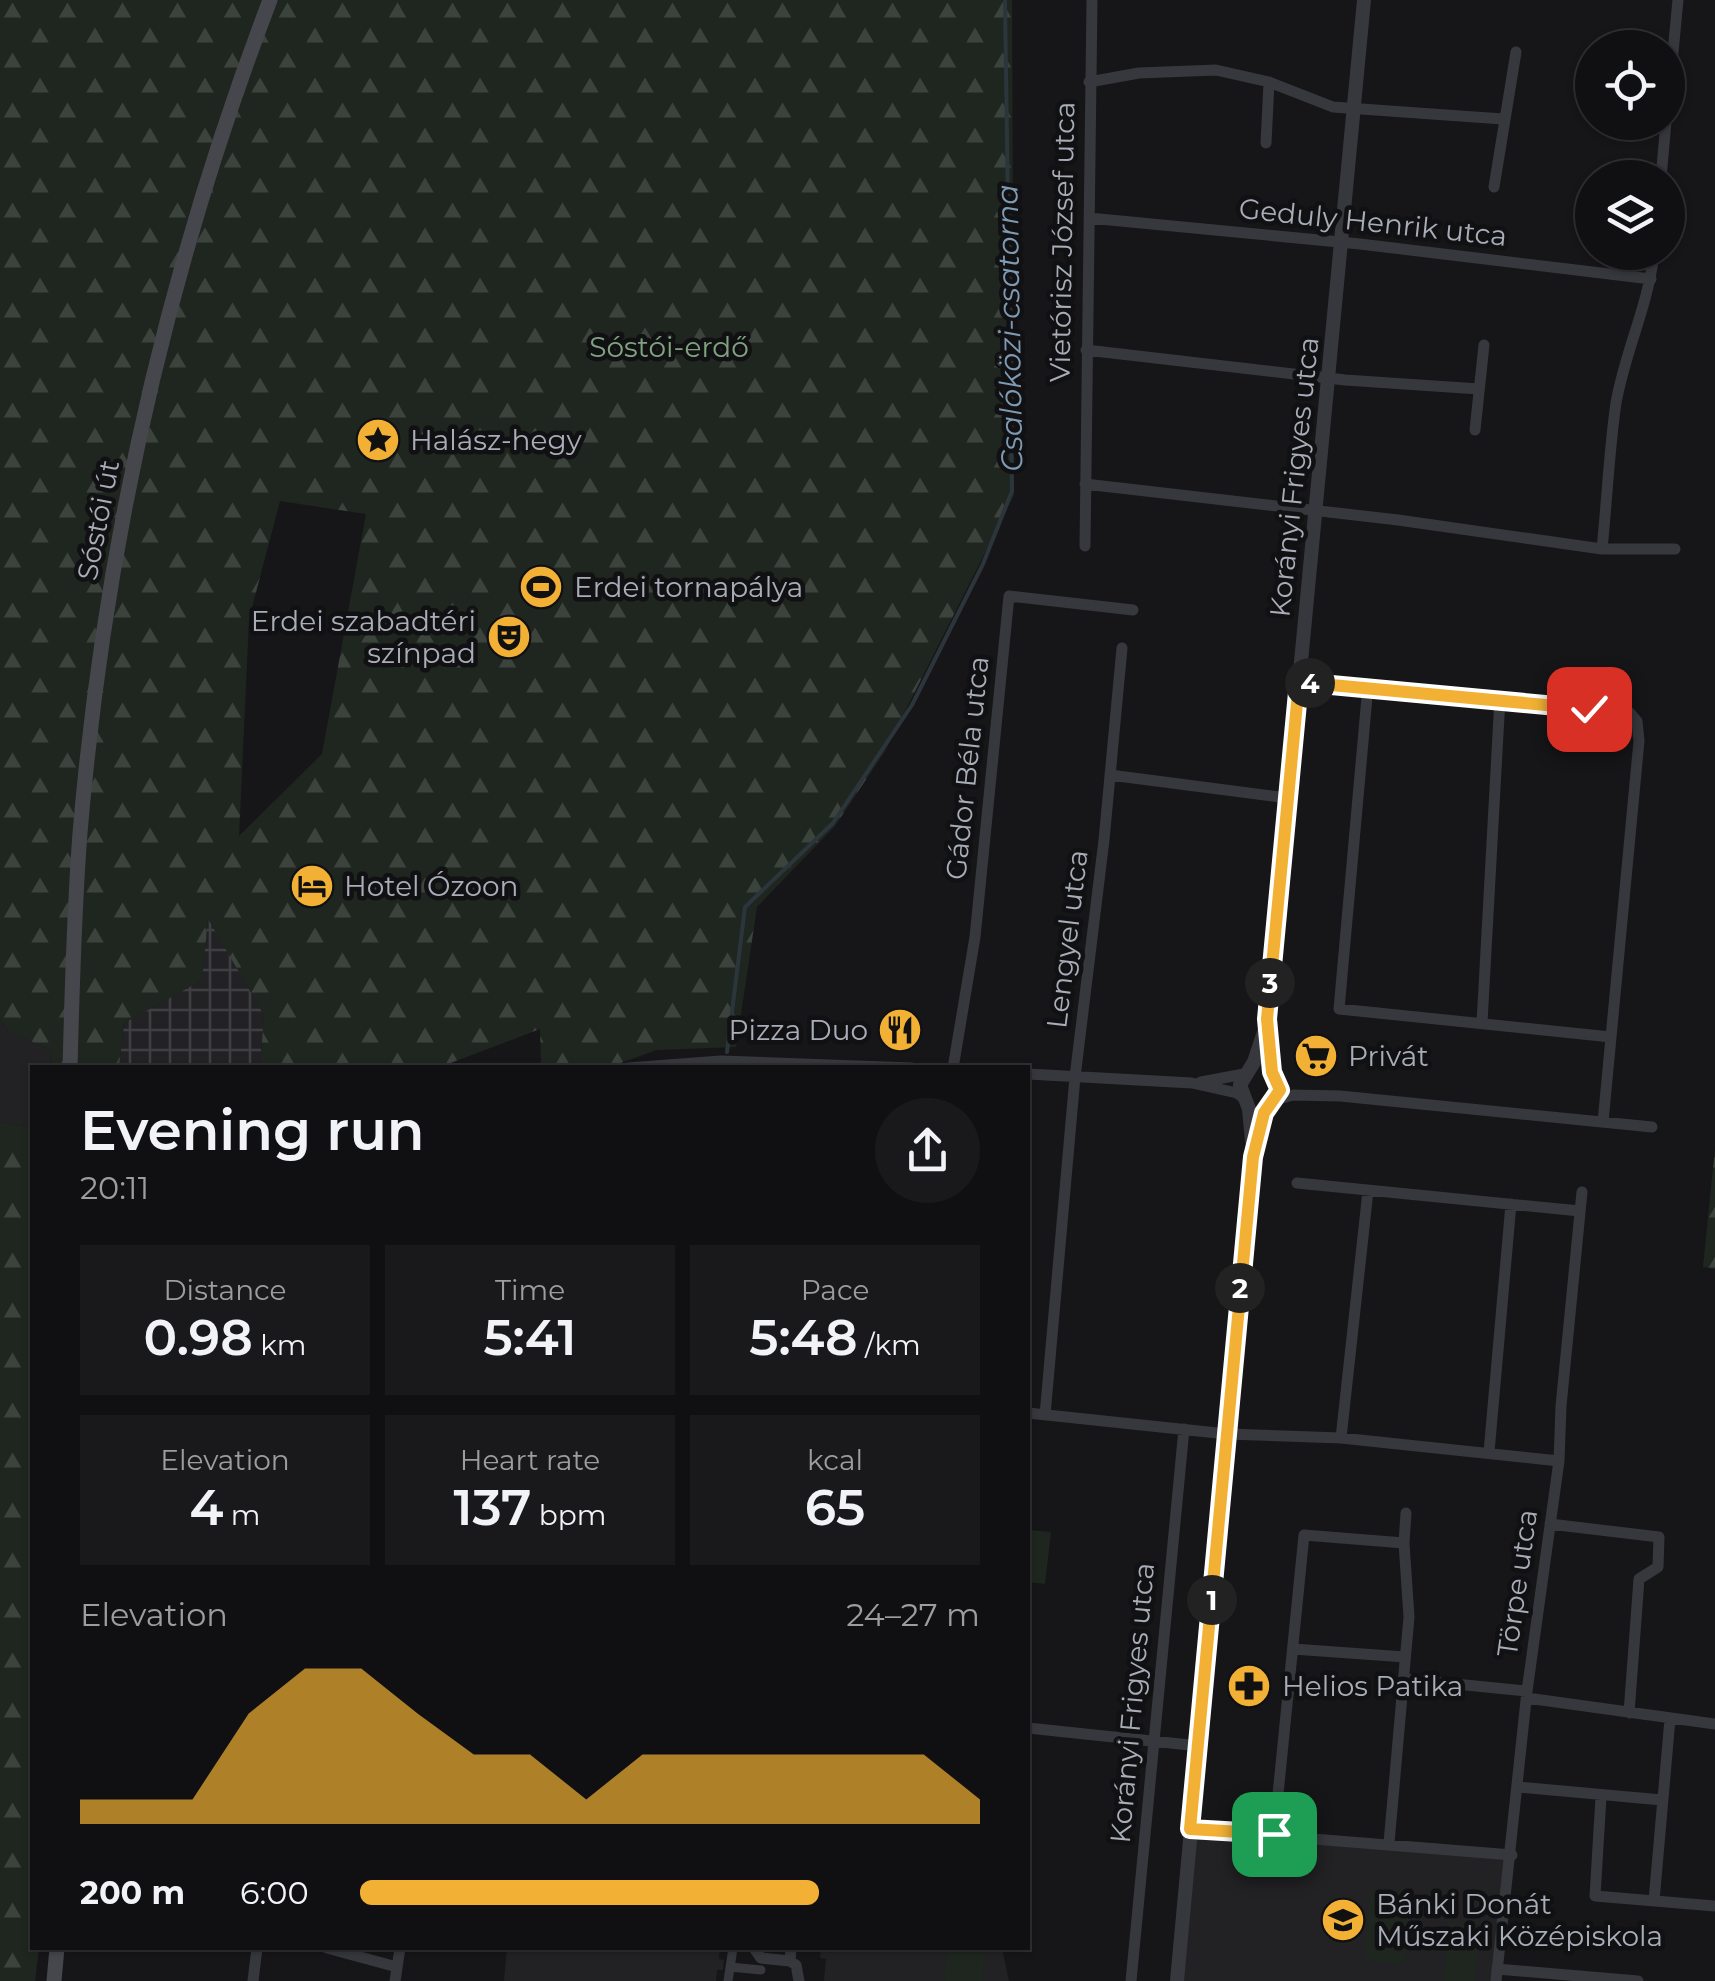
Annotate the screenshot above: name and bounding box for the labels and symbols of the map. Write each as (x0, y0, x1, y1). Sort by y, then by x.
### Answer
street label: Vietórisz József utca (1043, 101, 1081, 383)
water label: Csalóközi-csatorna (988, 184, 1031, 472)
street label: Geduly Henrik utca (1237, 191, 1509, 253)
park label: Sóstói-erdő (589, 330, 749, 364)
street label: Korányi Frigyes utca (1262, 335, 1326, 619)
place icon: Halász-hegy (355, 417, 401, 463)
place label: Halász-hegy (410, 423, 583, 457)
street label: Sóstói út (70, 457, 126, 583)
sports icon: Erdei tornapálya (518, 564, 564, 610)
place label: Erdei tornapálya (574, 570, 803, 604)
place label: Erdei szabadtéri színpad (251, 604, 476, 670)
theatre icon: Erdei szabadtéri színpad (486, 614, 532, 660)
street label: Gádor Béla utca (938, 655, 996, 881)
pin: 4 (1285, 658, 1335, 708)
pin (1547, 667, 1632, 752)
street label: Lengyel utca (1039, 848, 1095, 1030)
hotel icon: Hotel Ózoon (289, 863, 335, 909)
place label: Hotel Ózoon (344, 869, 519, 903)
pin: 3 (1245, 958, 1295, 1008)
restaurant icon: Pizza Duo (877, 1007, 923, 1053)
place label: Pizza Duo (728, 1013, 868, 1047)
supermarket icon: Privát (1293, 1033, 1339, 1079)
place label: Privát (1348, 1039, 1429, 1073)
pin: 2 (1215, 1263, 1265, 1313)
street label: Törpe utca (1490, 1507, 1544, 1659)
street label: Korányi Frigyes utca (1103, 1561, 1161, 1845)
pin: 1 (1187, 1575, 1237, 1625)
pharmacy icon: Helios Patika (1226, 1663, 1272, 1709)
place label: Helios Patika (1282, 1669, 1463, 1703)
pin (1232, 1792, 1317, 1877)
place label: Bánki Donát Műszaki Középiskola (1376, 1887, 1663, 1953)
school or university icon: Bánki Donát Műszaki Középiskola (1320, 1897, 1366, 1943)

